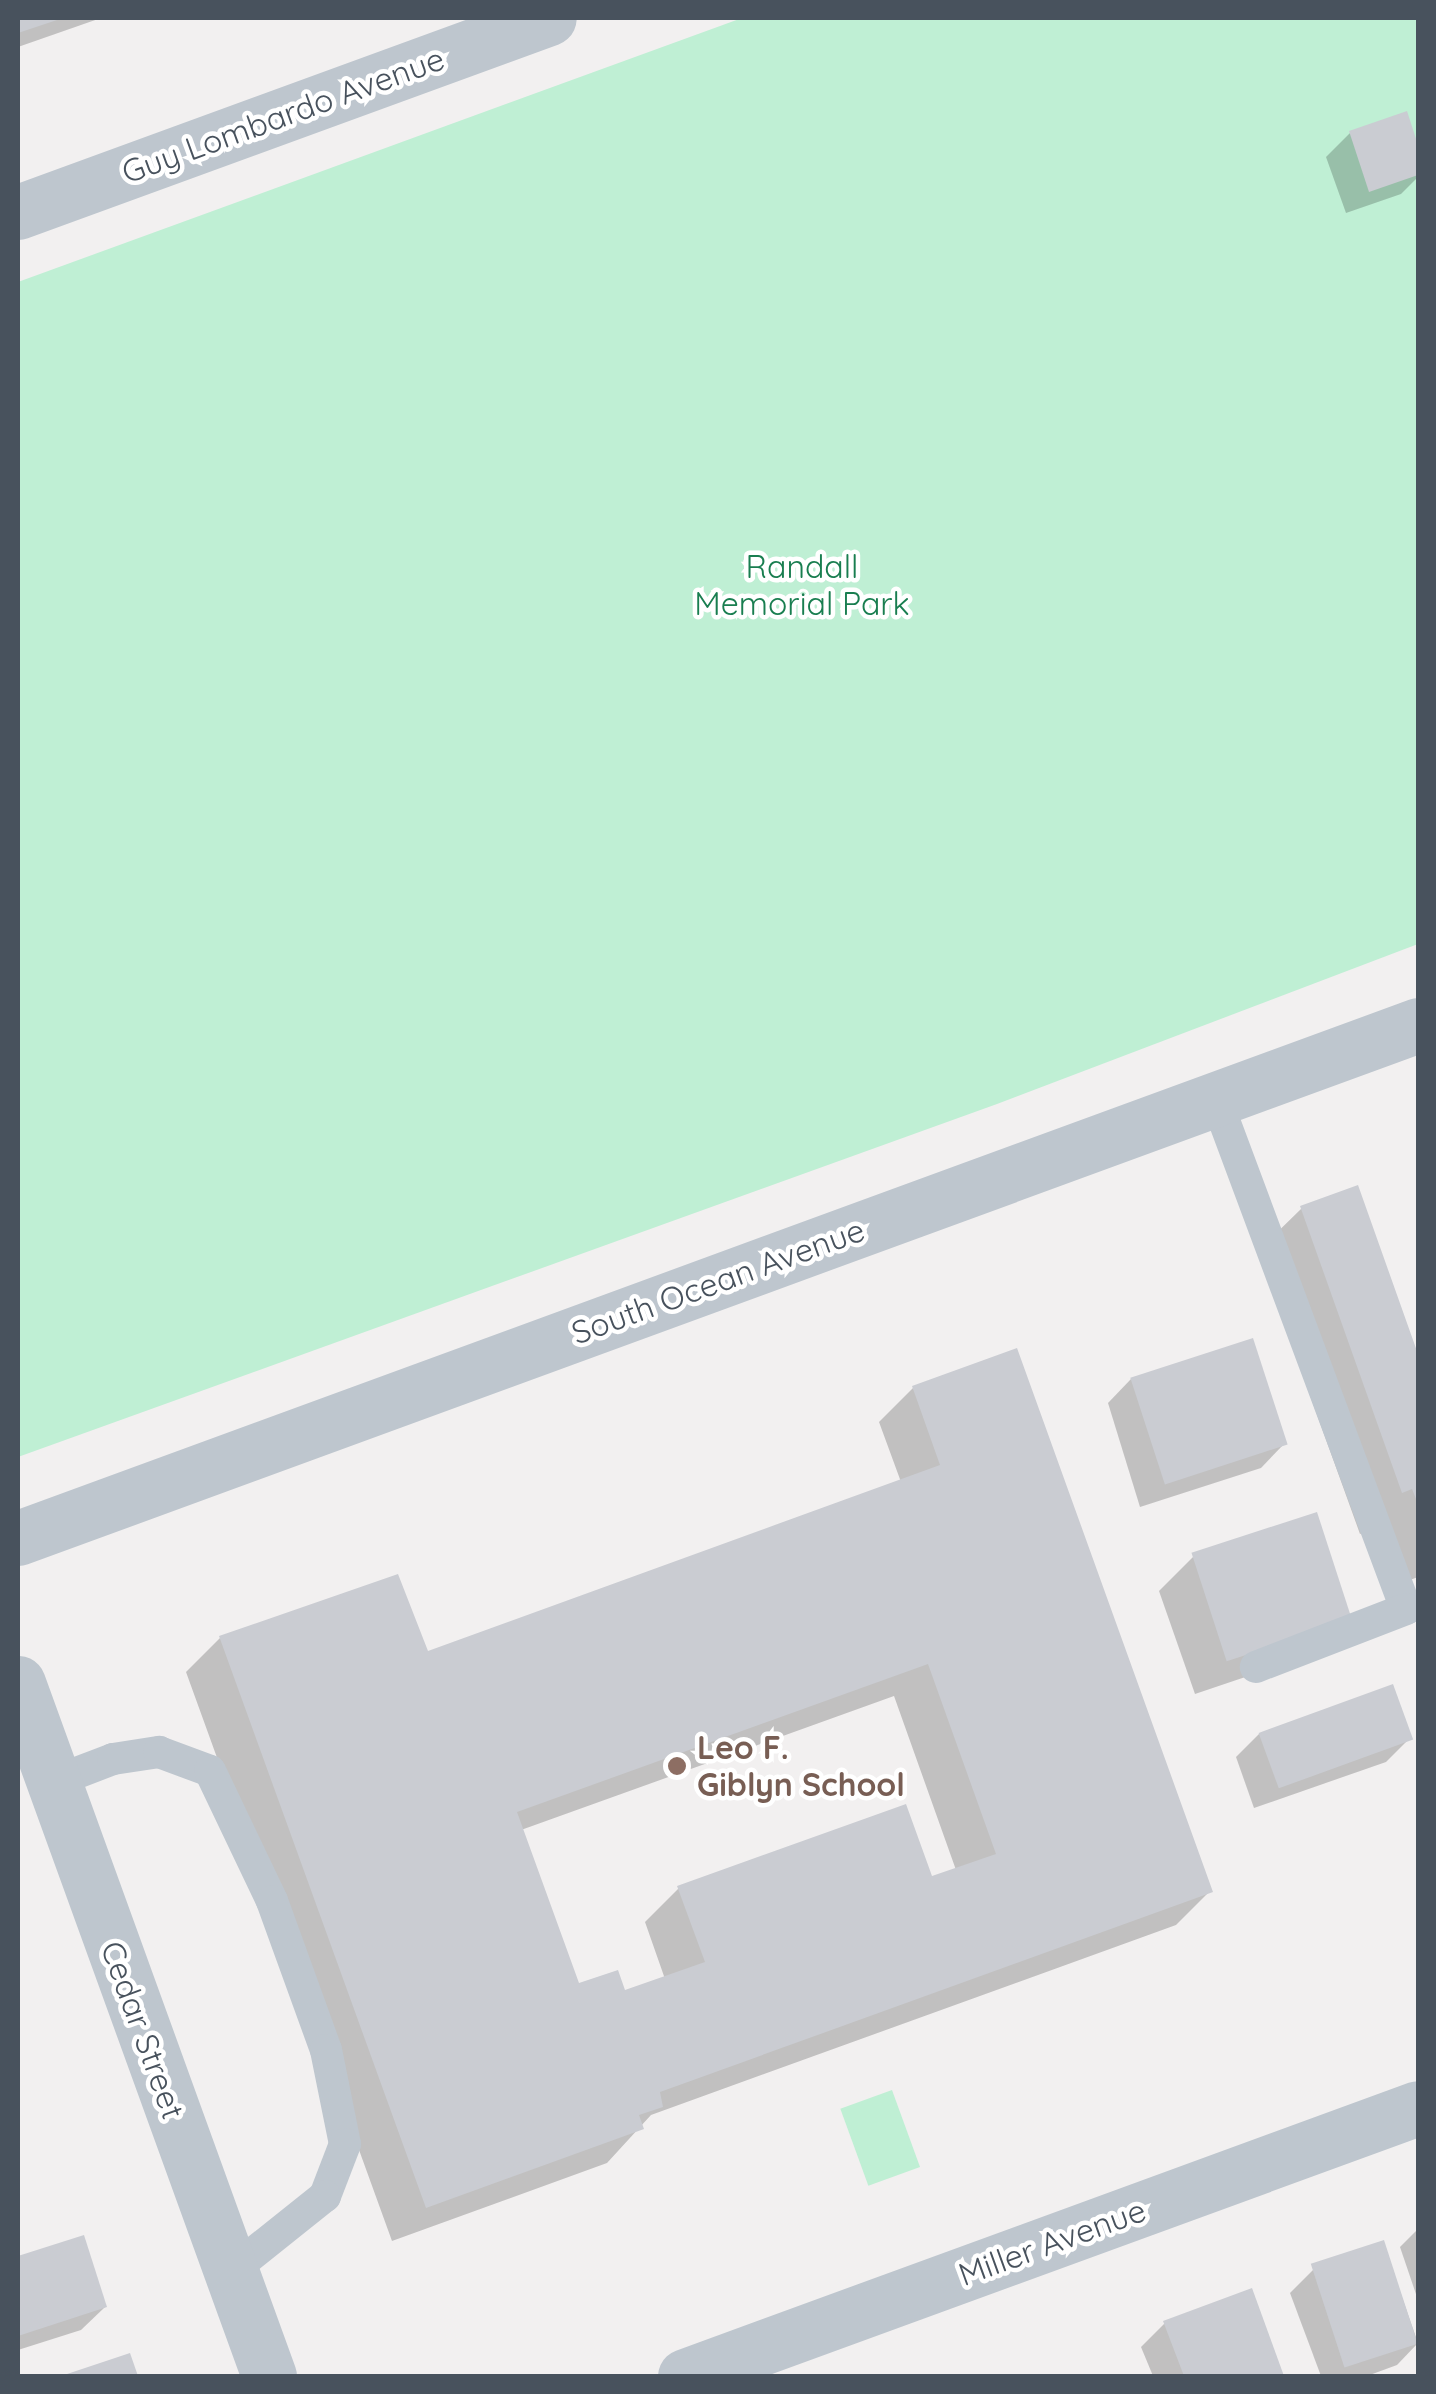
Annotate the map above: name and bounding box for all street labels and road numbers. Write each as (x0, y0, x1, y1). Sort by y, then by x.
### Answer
street label: Guy Lombardo Avenue (117, 39, 449, 191)
street label: South Ocean Avenue (566, 1210, 870, 1352)
street label: Cedar Street (93, 1936, 193, 2124)
street label: Miller Avenue (953, 2190, 1151, 2294)

